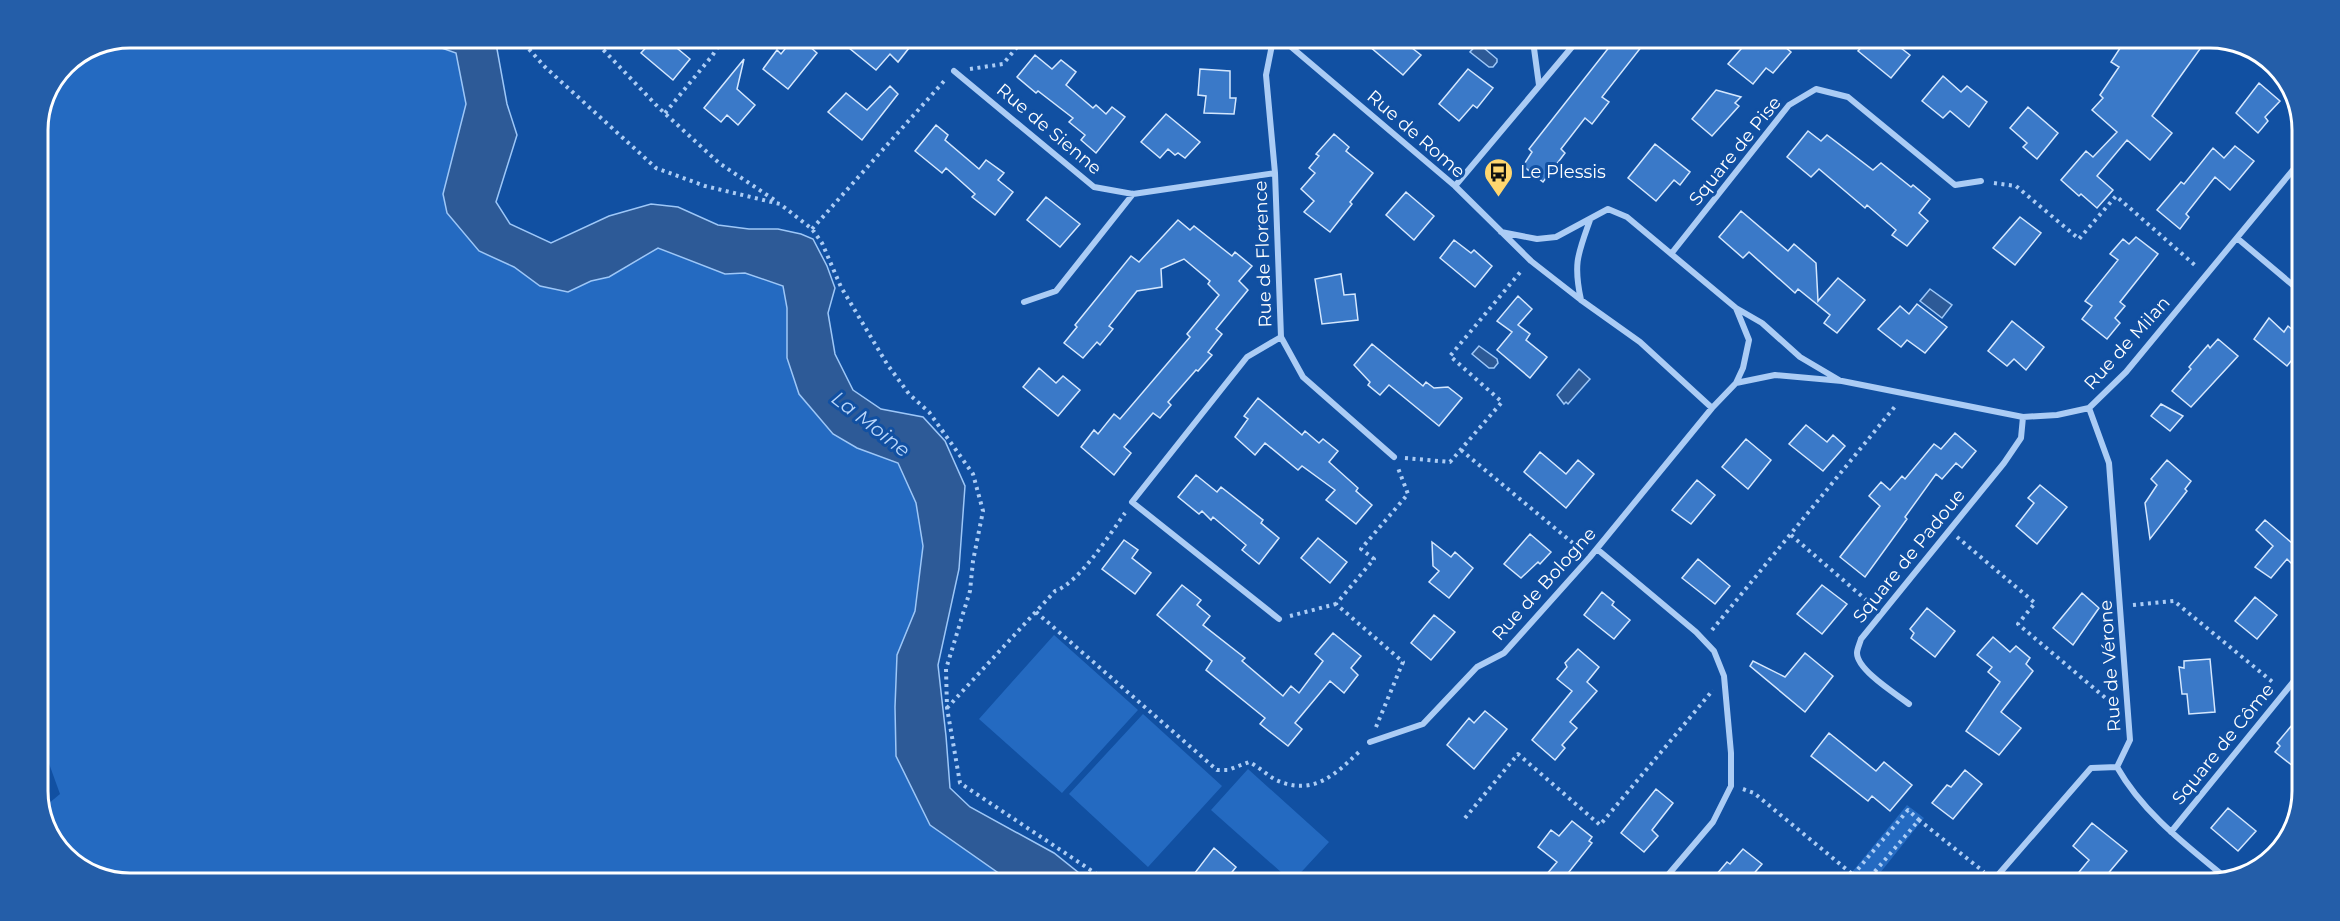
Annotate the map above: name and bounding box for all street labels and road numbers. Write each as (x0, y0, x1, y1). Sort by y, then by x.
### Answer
street label: Rue de Sienne (992, 79, 1106, 179)
street label: Rue de Rome (1362, 85, 1470, 183)
street label: Square de Pise (1684, 92, 1786, 210)
street label: Rue de Florence (1249, 180, 1277, 328)
street label: Rue de Milan (2079, 292, 2175, 394)
street label: Square de Padoue (1848, 484, 1970, 627)
street label: Rue de Bologne (1487, 523, 1601, 645)
street label: Rue de Vérone (2094, 599, 2126, 733)
street label: Square de Côme (2167, 679, 2279, 809)

